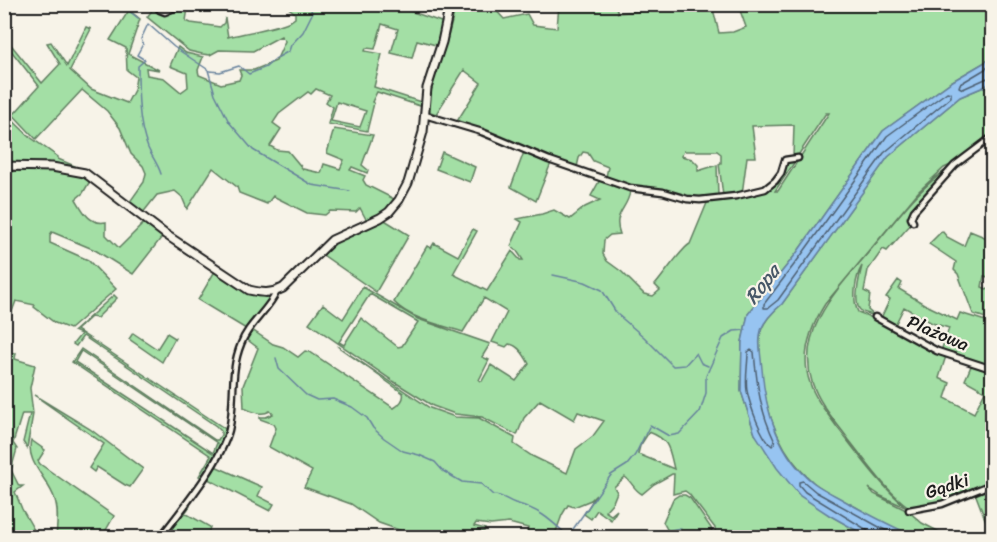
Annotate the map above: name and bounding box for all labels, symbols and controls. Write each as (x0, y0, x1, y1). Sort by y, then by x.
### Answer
water label: Ropa (735, 254, 791, 312)
street label: Plażowa (902, 306, 974, 360)
street label: Gądki (921, 464, 974, 508)

